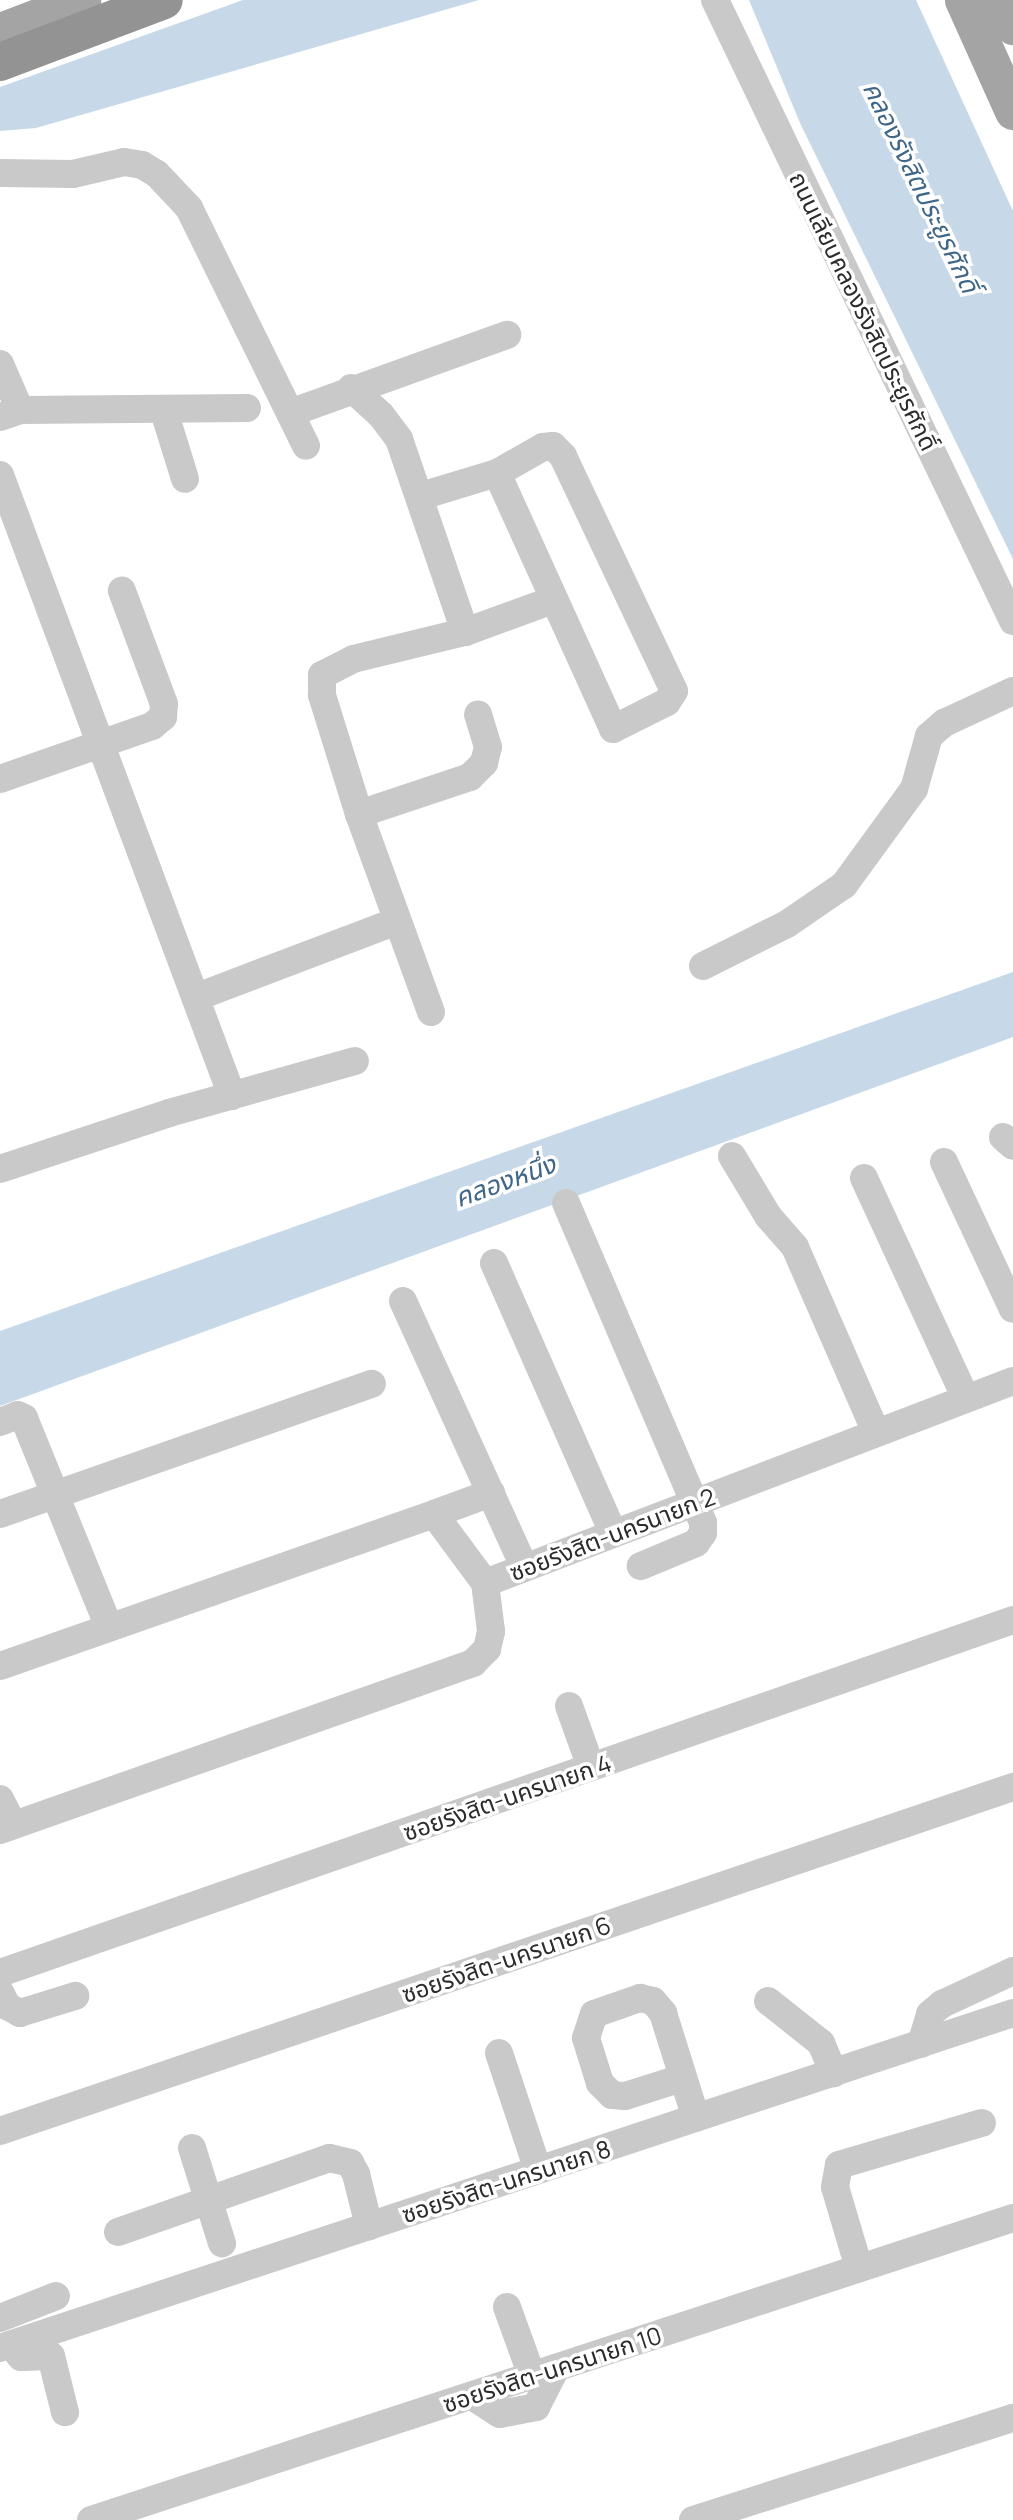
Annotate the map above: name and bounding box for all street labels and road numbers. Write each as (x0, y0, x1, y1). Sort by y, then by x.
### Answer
street label: ถนนเลียบคลองรังสิตประยูรศักดิ์ (784, 167, 944, 455)
street label: ซอยรังสิต-นครนายก 2 (505, 1482, 719, 1586)
street label: ซอยรังสิต-นครนายก 4 (399, 1748, 615, 1846)
street label: ซอยรังสิต-นครนายก 6 (398, 1910, 614, 2008)
street label: ซอยรังสิต-นครนายก 8 (398, 2134, 614, 2228)
street label: ซอยรังสิต-นครนายก 10 (439, 2320, 665, 2418)

